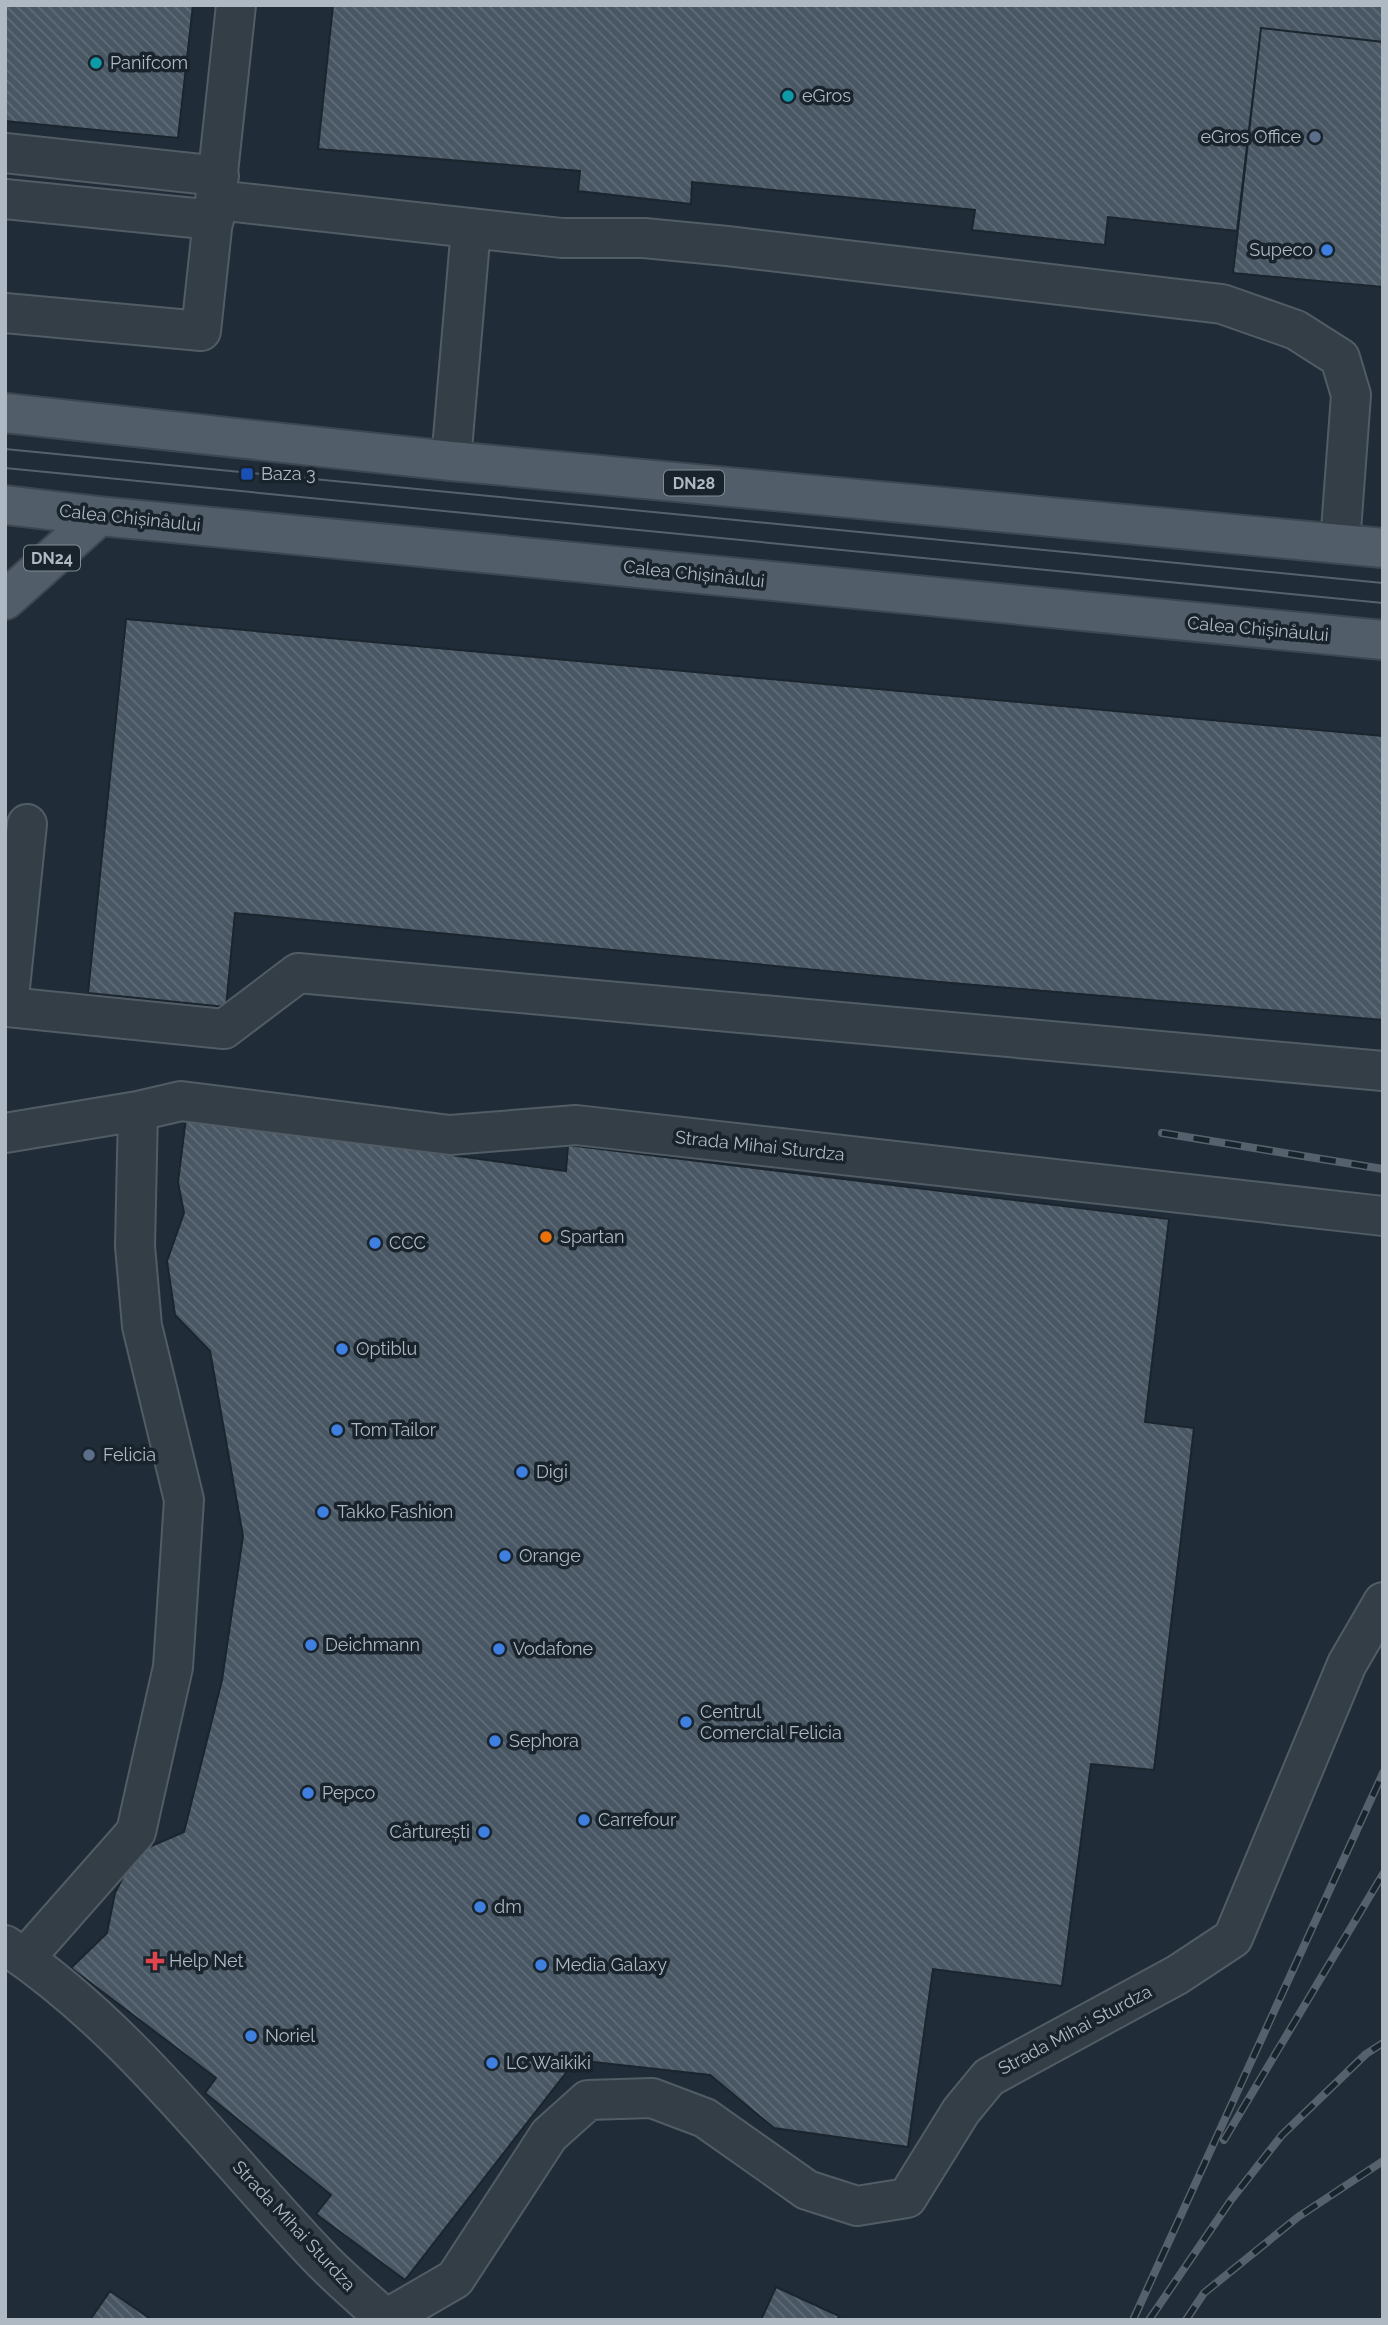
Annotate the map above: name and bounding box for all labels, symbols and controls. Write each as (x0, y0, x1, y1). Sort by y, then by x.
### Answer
place label: Panifcom (110, 52, 188, 73)
marker: Panifcom (88, 55, 104, 71)
place label: eGros (802, 85, 851, 106)
marker: eGros (780, 88, 796, 104)
place label: eGros Office (1200, 126, 1301, 147)
marker: eGros Office (1307, 129, 1323, 145)
place label: Supeco (1249, 239, 1313, 260)
marker: Supeco (1319, 242, 1335, 258)
place label: Baza 3 (261, 463, 316, 484)
marker: Baza 3 (239, 466, 255, 482)
road number: DN28 (664, 470, 724, 496)
street label: Calea Chișinăului (58, 500, 202, 535)
road number: DN24 (24, 545, 80, 570)
street label: Calea Chișinăului (622, 556, 766, 591)
street label: Calea Chișinăului (1186, 612, 1330, 645)
street label: Strada Mihai Sturdza (674, 1126, 846, 1165)
place label: Spartan (560, 1226, 625, 1247)
marker: Spartan (538, 1229, 554, 1245)
place label: CCC (389, 1232, 426, 1253)
marker: CCC (367, 1235, 383, 1251)
place label: Optiblu (356, 1338, 417, 1359)
marker: Optiblu (334, 1341, 350, 1357)
place label: Tom Tailor (351, 1419, 437, 1440)
marker: Tom Tailor (329, 1422, 345, 1438)
place label: Felicia (103, 1444, 156, 1465)
marker: Felicia (81, 1447, 97, 1463)
place label: Digi (536, 1461, 568, 1482)
marker: Digi (514, 1464, 530, 1480)
place label: Takko Fashion (337, 1501, 453, 1522)
marker: Takko Fashion (315, 1504, 331, 1520)
place label: Orange (519, 1545, 581, 1566)
marker: Orange (497, 1548, 513, 1564)
place label: Deichmann (325, 1634, 420, 1655)
marker: Deichmann (303, 1637, 319, 1653)
place label: Vodafone (513, 1638, 594, 1659)
marker: Vodafone (491, 1641, 507, 1657)
place label: Centrul Comercial Felicia (700, 1701, 842, 1743)
marker: Centrul Comercial Felicia (678, 1714, 694, 1730)
place label: Sephora (509, 1730, 579, 1751)
marker: Sephora (487, 1733, 503, 1749)
place label: Pepco (322, 1782, 375, 1803)
marker: Pepco (300, 1785, 316, 1801)
place label: Carrefour (598, 1809, 677, 1830)
marker: Carrefour (576, 1812, 592, 1828)
place label: Cărturești (390, 1821, 470, 1842)
marker: Cărturești (476, 1824, 492, 1840)
place label: dm (494, 1896, 522, 1917)
marker: dm (472, 1899, 488, 1915)
place label: Help Net (169, 1950, 244, 1971)
marker: Help Net (147, 1953, 163, 1969)
place label: Media Galaxy (555, 1954, 667, 1975)
marker: Media Galaxy (533, 1957, 549, 1973)
street label: Strada Mihai Sturdza (995, 1980, 1155, 2079)
place label: Noriel (265, 2025, 315, 2046)
marker: Noriel (243, 2028, 259, 2044)
place label: LC Waikiki (506, 2052, 591, 2073)
marker: LC Waikiki (484, 2055, 500, 2071)
street label: Strada Mihai Sturdza (229, 2156, 360, 2295)

